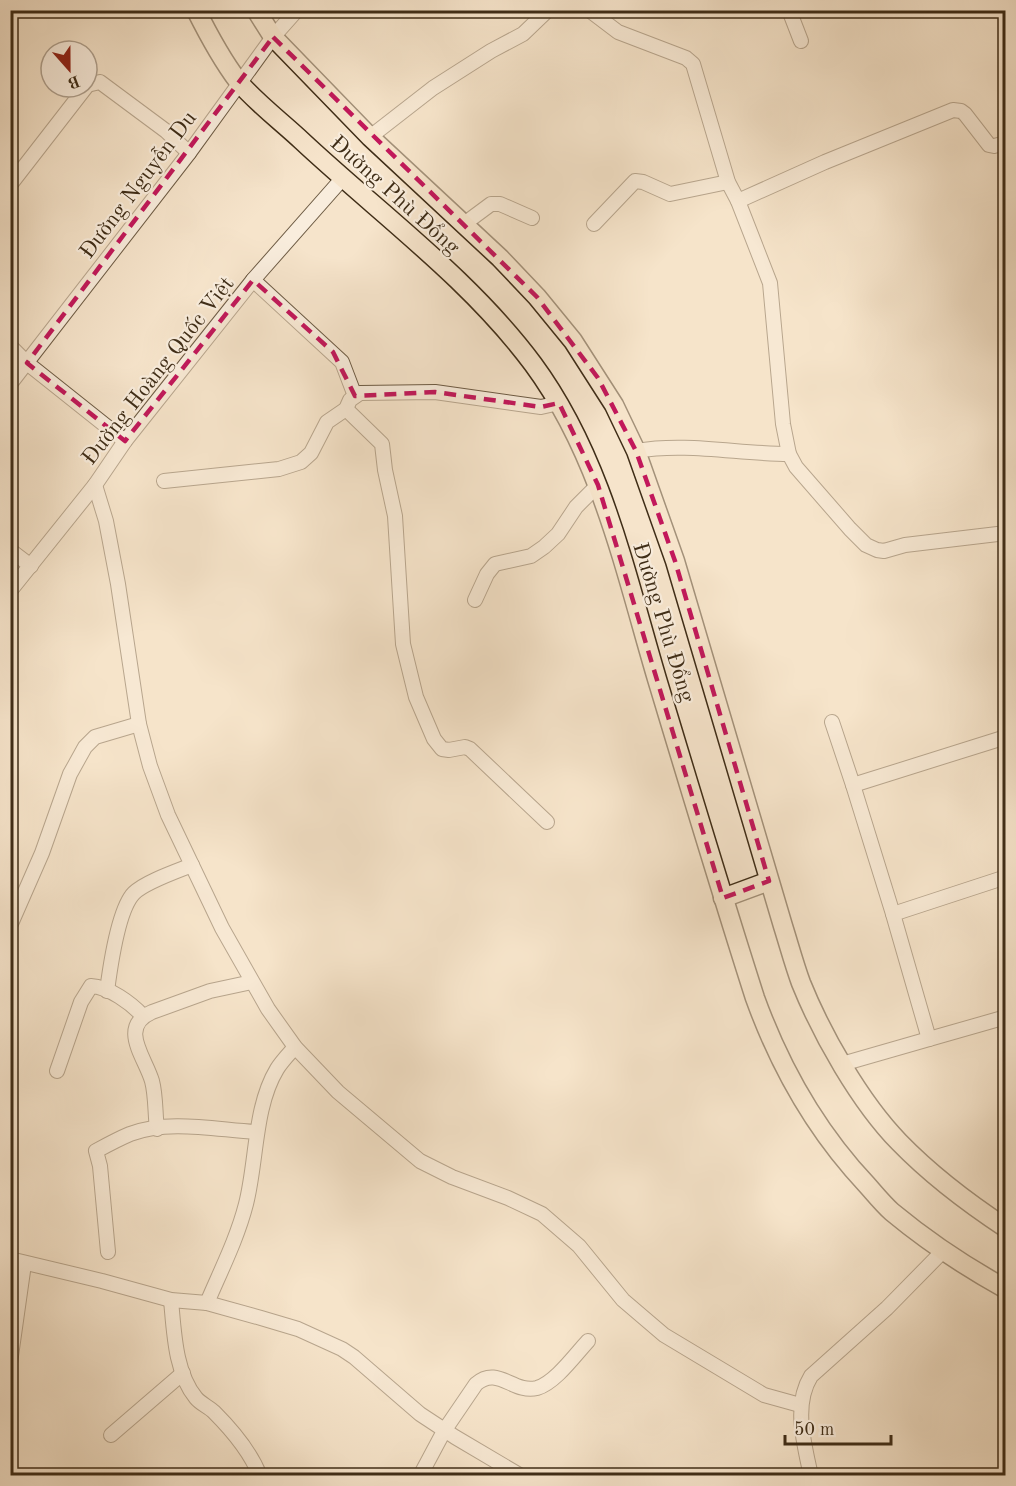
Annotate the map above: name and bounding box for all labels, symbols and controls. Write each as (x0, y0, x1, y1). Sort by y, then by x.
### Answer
north arrow (39, 39, 99, 99)
text: B (65, 72, 82, 91)
street label: Đường Nguyễn Du (75, 107, 201, 263)
street label: Đường Phù Đổng (326, 131, 464, 259)
street label: Đường Hoàng Quốc Việt (78, 273, 239, 469)
street label: Đường Phù Đổng (628, 540, 699, 705)
scale bar (785, 1408, 892, 1446)
text: 50 m (794, 1421, 834, 1439)

